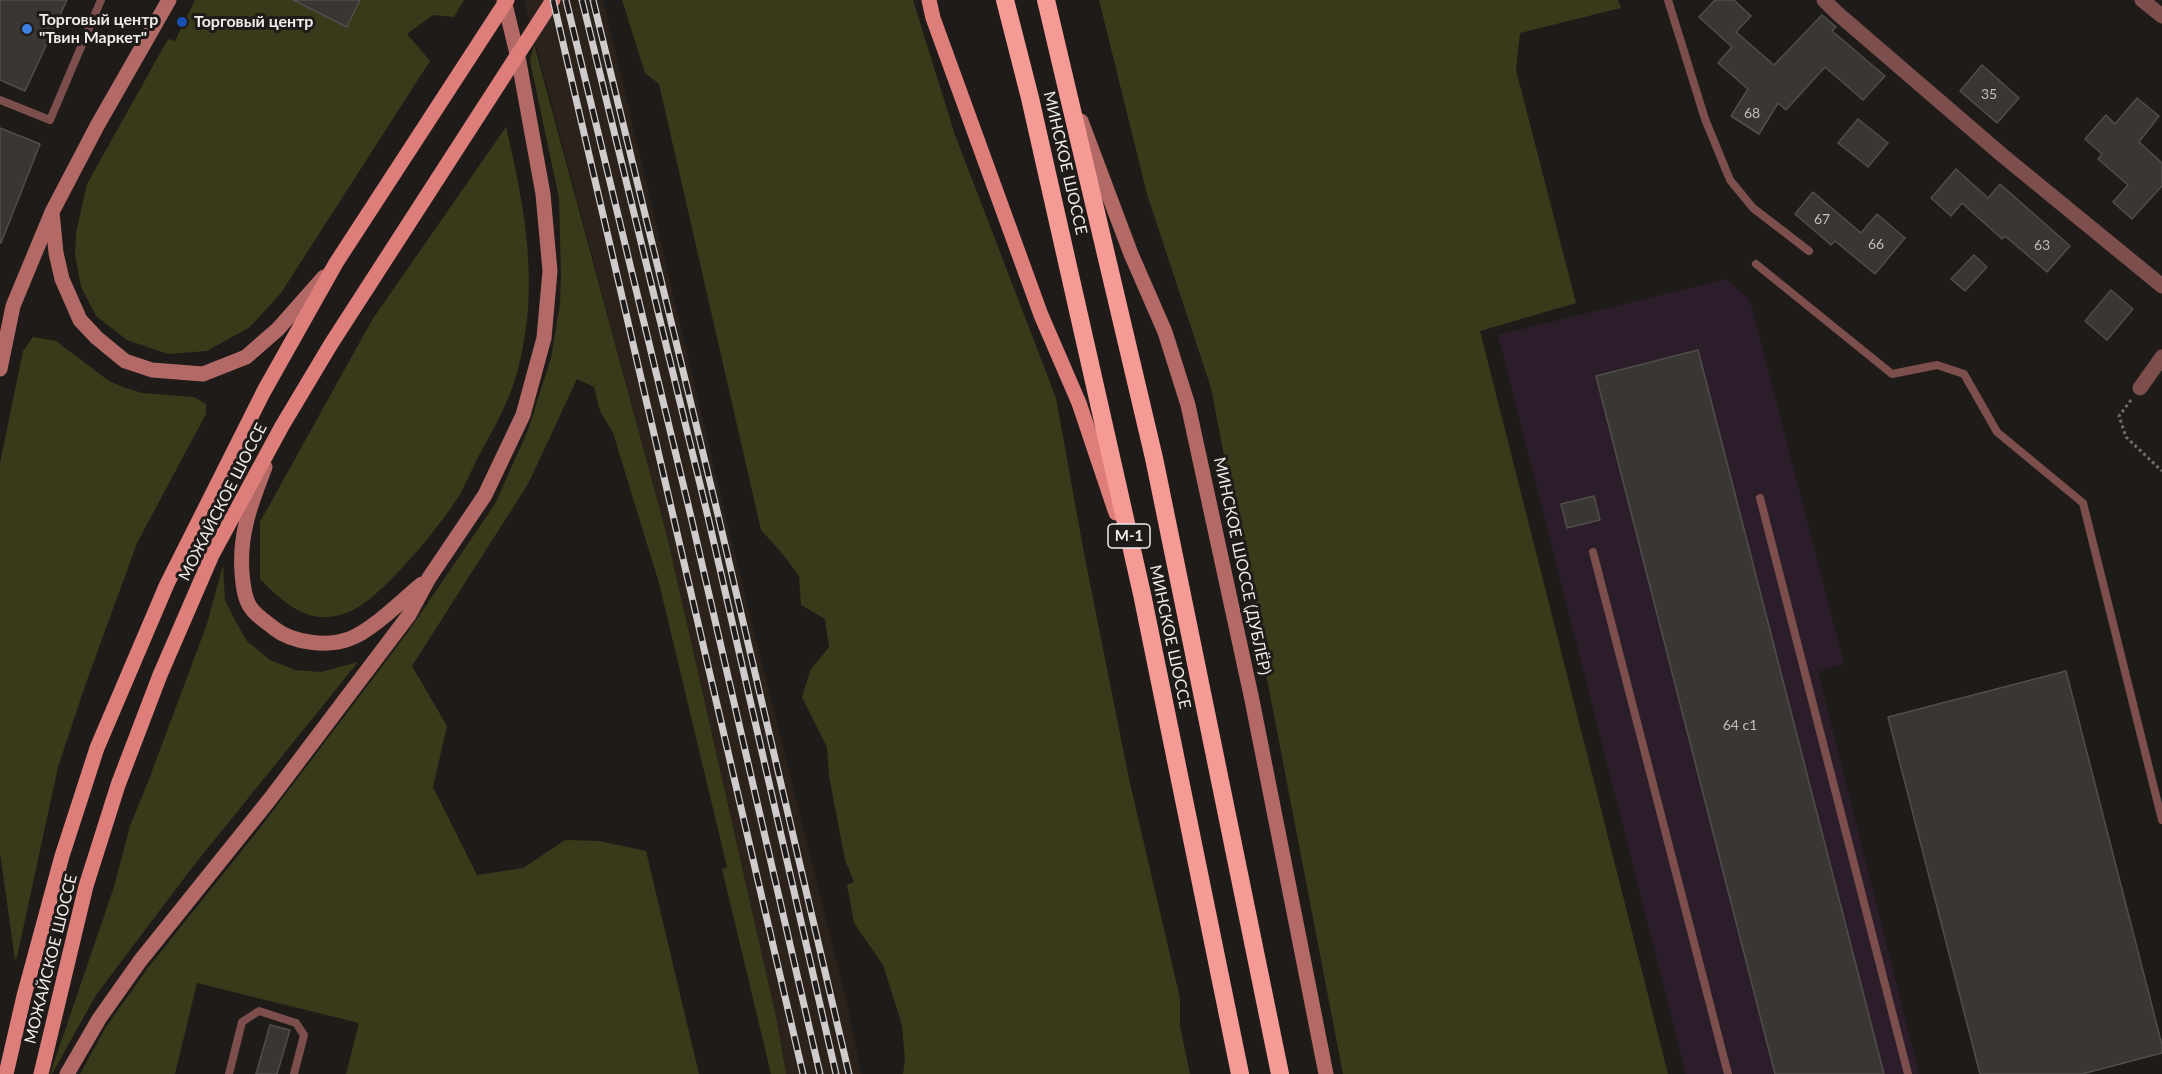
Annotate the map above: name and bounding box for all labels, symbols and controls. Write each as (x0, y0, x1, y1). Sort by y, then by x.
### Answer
place label: Торговый центр "Твин Маркет" (39, 10, 158, 48)
place label: Торговый центр (194, 12, 313, 32)
marker: Торговый центр (175, 15, 189, 29)
marker: Торговый центр "Твин Маркет" (20, 22, 34, 36)
house number: 35 (1981, 86, 1997, 102)
street label: МИНСКОЕ ШОССЕ (1039, 89, 1091, 237)
house number: 68 (1744, 105, 1760, 121)
house number: 67 (1814, 211, 1830, 227)
house number: 66 (1868, 236, 1884, 252)
house number: 63 (2034, 237, 2050, 253)
street label: МОЖАЙСКОЕ ШОССЕ (175, 420, 271, 584)
street label: МИНСКОЕ ШОССЕ (ДУБЛЁР) (1210, 455, 1274, 677)
road number: М-1 (1108, 524, 1150, 548)
street label: МИНСКОЕ ШОССЕ (1145, 563, 1195, 711)
house number: 64 с1 (1723, 717, 1757, 733)
street label: МОЖАЙСКОЕ ШОССЕ (21, 872, 81, 1046)

